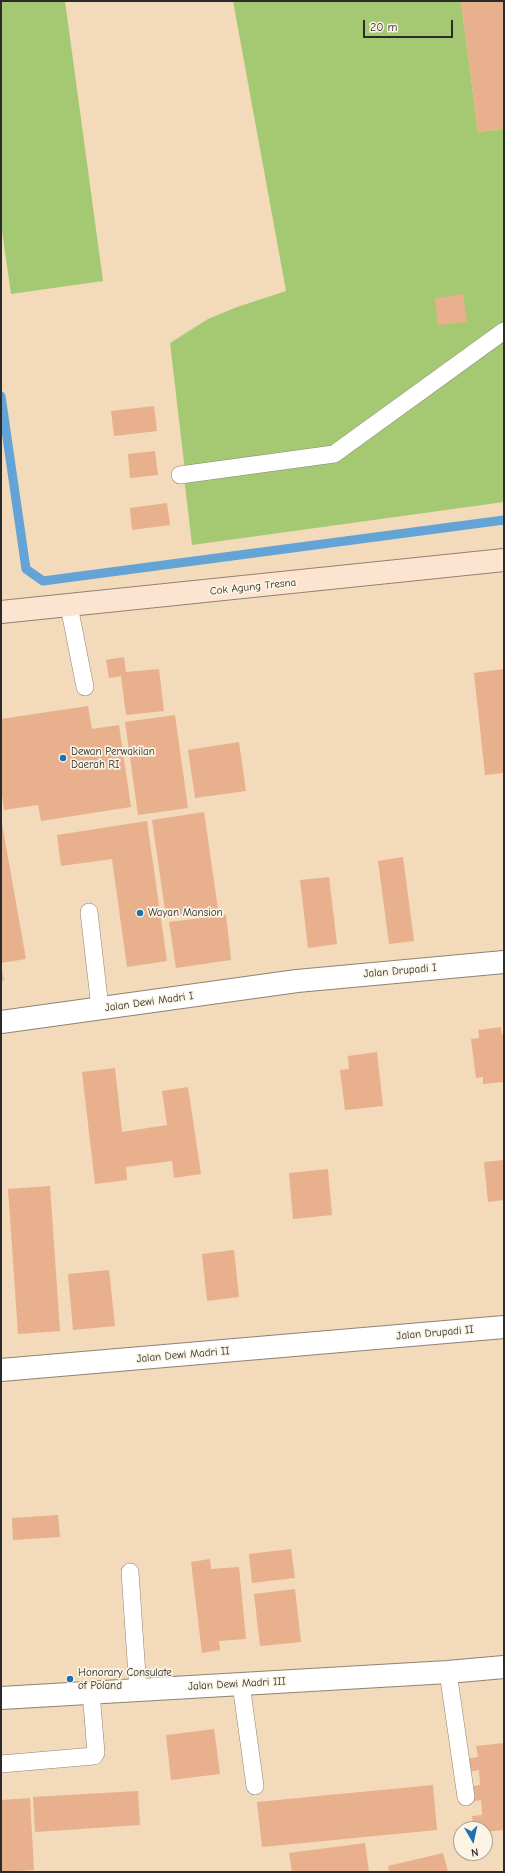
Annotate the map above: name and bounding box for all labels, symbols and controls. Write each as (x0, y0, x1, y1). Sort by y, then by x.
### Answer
scale bar (365, 12, 455, 38)
text: 20 m (370, 20, 398, 34)
street label: Cok Agung Tresna (209, 576, 297, 598)
place label: Dewan Perwakilan Daerah RI (71, 745, 155, 771)
marker: Dewan Perwakilan Daerah RI (58, 753, 68, 763)
place label: Wayan Mansion (148, 906, 223, 920)
marker: Wayan Mansion (135, 908, 145, 918)
street label: Jalan Drupadi I (363, 961, 437, 981)
street label: Jalan Dewi Madri I (104, 989, 194, 1015)
street label: Jalan Drupadi II (396, 1323, 474, 1343)
street label: Jalan Dewi Madri II (136, 1344, 230, 1366)
place label: Honorary Consulate of Poland (78, 1666, 172, 1692)
marker: Honorary Consulate of Poland (65, 1674, 75, 1684)
street label: Jalan Dewi Madri III (188, 1675, 286, 1693)
north arrow (453, 1821, 493, 1861)
text: N (470, 1845, 479, 1859)

